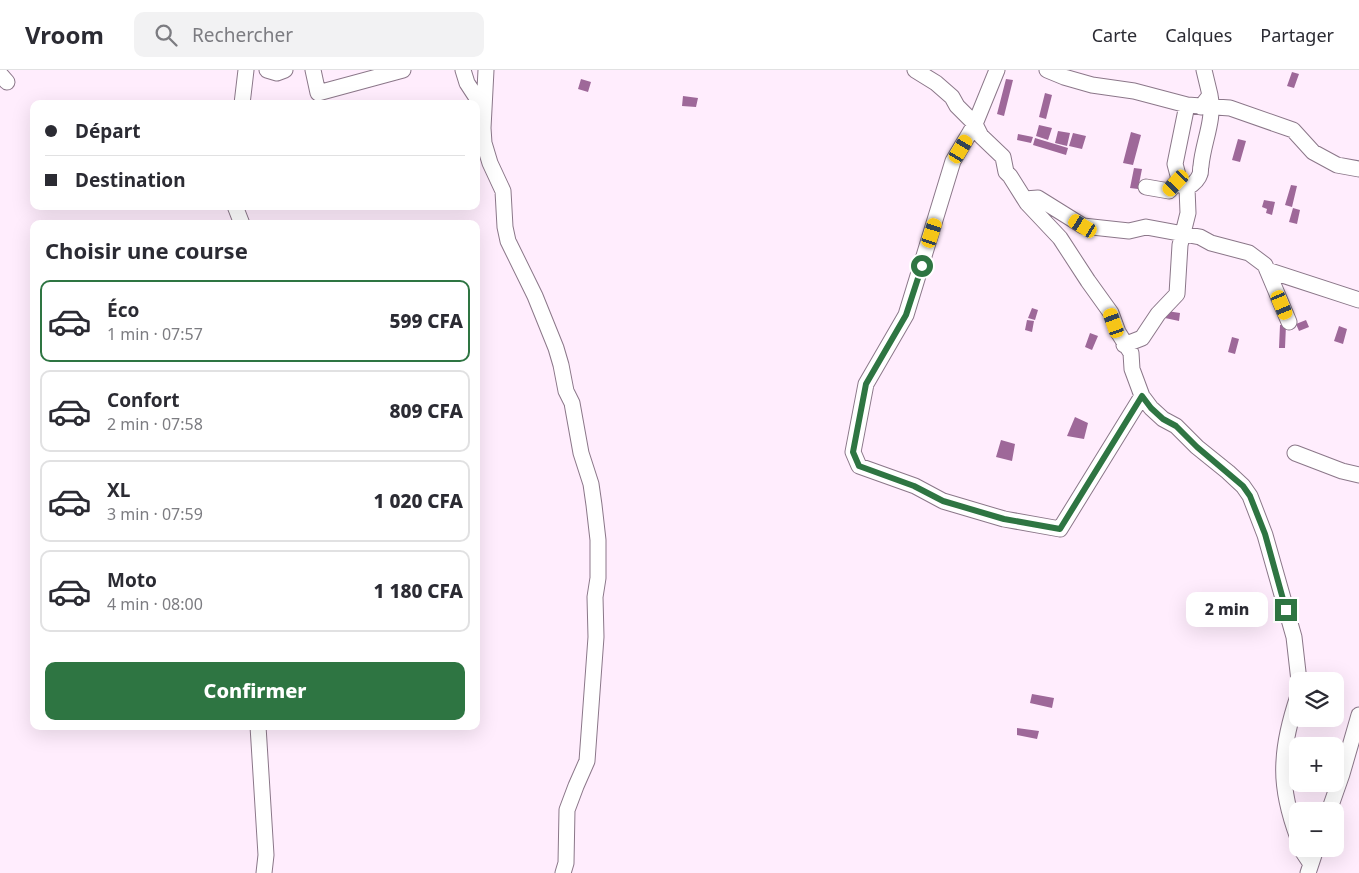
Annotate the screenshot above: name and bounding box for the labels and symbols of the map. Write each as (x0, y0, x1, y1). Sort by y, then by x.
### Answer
car (946, 132, 975, 166)
car (1160, 167, 1191, 199)
car (1066, 212, 1099, 240)
car (920, 216, 943, 250)
route start (911, 255, 933, 277)
car (1269, 288, 1294, 322)
car (1102, 306, 1125, 340)
callout: 2 min (1186, 592, 1268, 628)
route end (1275, 599, 1297, 621)

